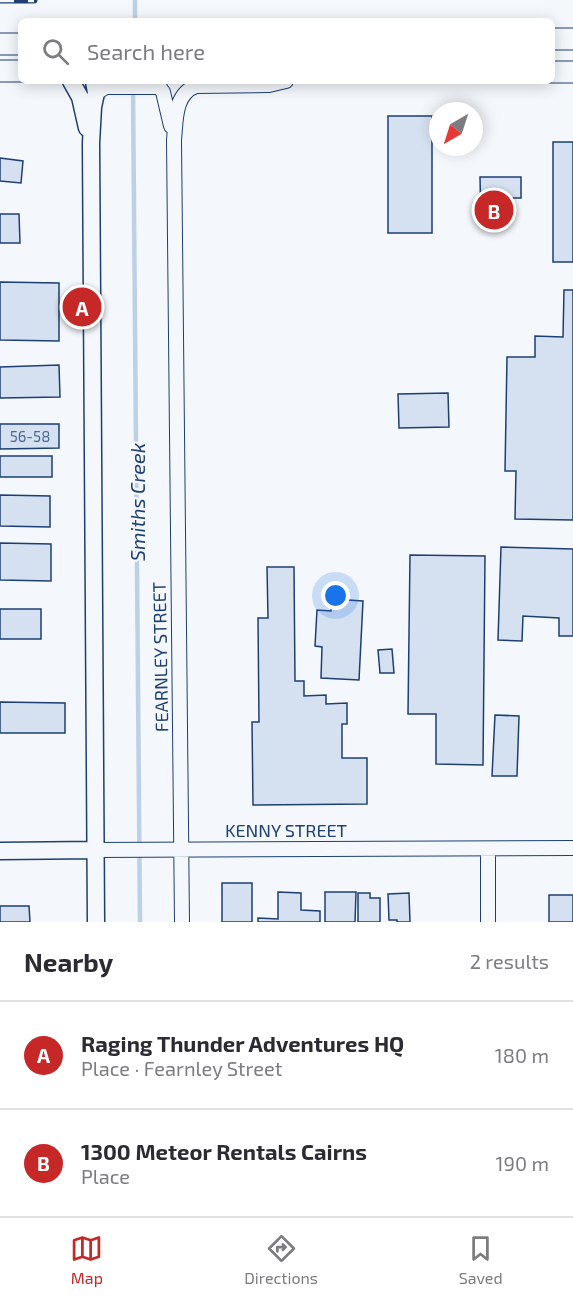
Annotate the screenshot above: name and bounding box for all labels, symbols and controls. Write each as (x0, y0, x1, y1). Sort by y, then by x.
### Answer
search box (18, 18, 555, 84)
icon: search (39, 35, 72, 68)
text: Search here (87, 38, 205, 64)
north arrow (429, 102, 483, 156)
pin: B (474, 188, 514, 232)
pin: A (62, 284, 101, 330)
house number: 56-58 (10, 427, 50, 445)
water label: Smiths Creek (125, 443, 149, 561)
street label: FEARNLEY STREET (148, 581, 172, 732)
your location (321, 581, 350, 610)
street label: KENNY STREET (225, 819, 348, 841)
text: Nearby (24, 946, 113, 977)
text: 2 results (470, 949, 549, 973)
text: Raging Thunder Adventures HQ (81, 1030, 404, 1056)
text: A (37, 1043, 50, 1067)
text: 180 m (495, 1043, 549, 1067)
text: Place · Fearnley Street (81, 1056, 282, 1080)
text: 1300 Meteor Rentals Cairns (81, 1138, 367, 1164)
text: B (37, 1151, 50, 1175)
text: 190 m (496, 1151, 549, 1175)
text: Place (81, 1164, 130, 1188)
tab: Map (70, 1232, 103, 1287)
tab: Directions (244, 1232, 318, 1287)
tab: Saved (459, 1232, 503, 1287)

